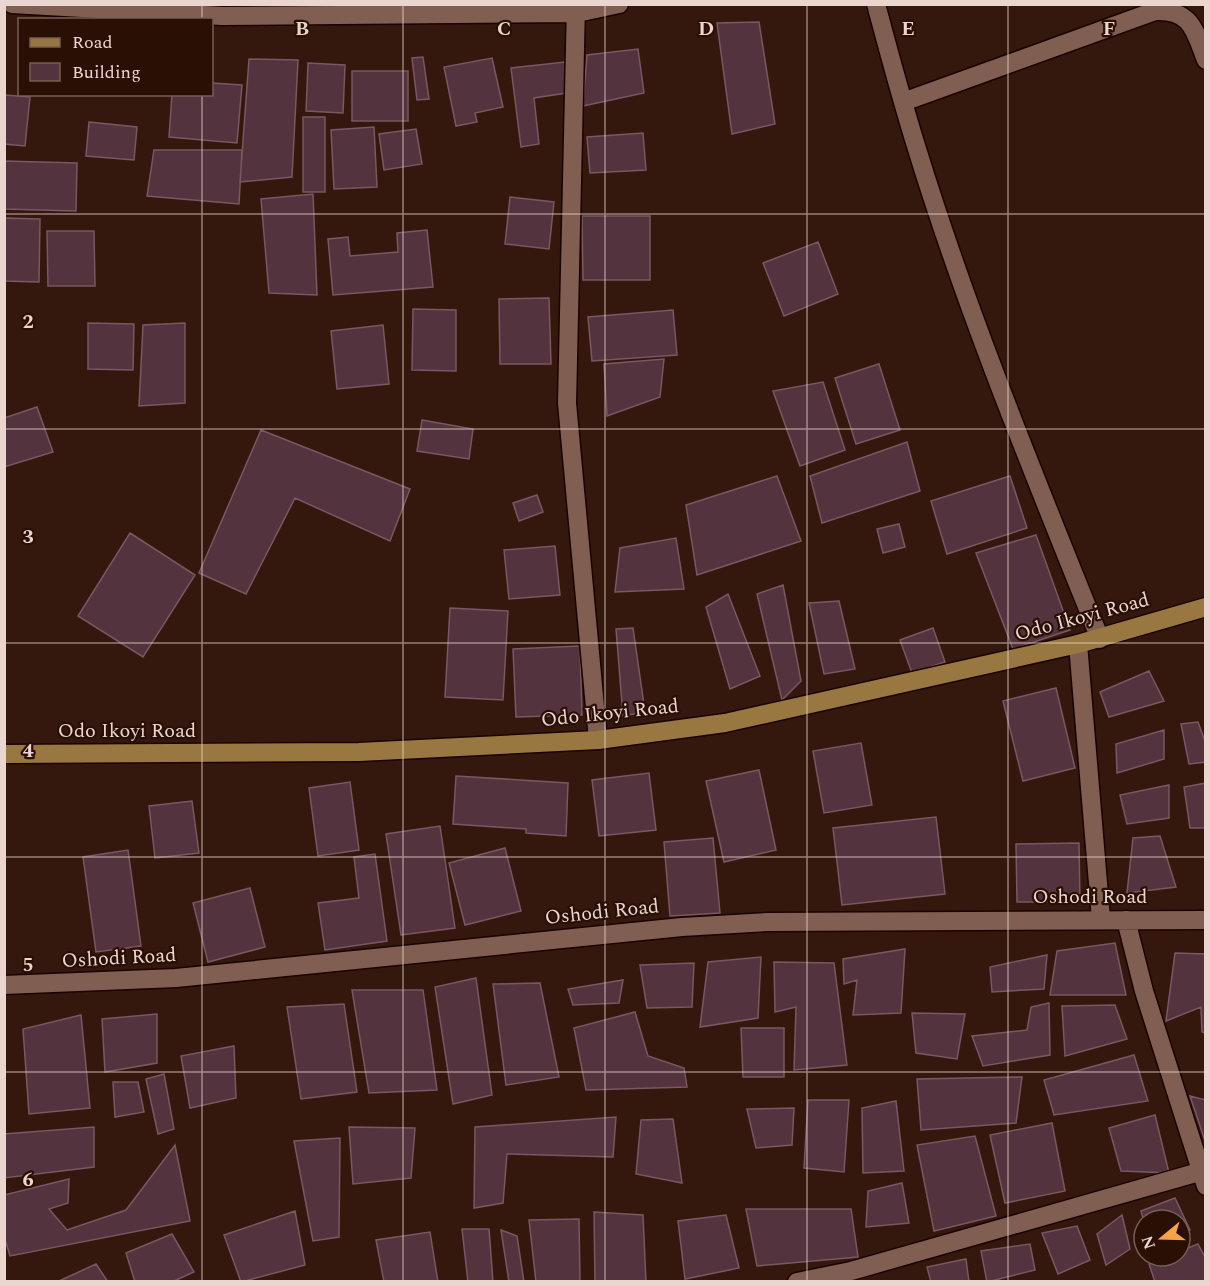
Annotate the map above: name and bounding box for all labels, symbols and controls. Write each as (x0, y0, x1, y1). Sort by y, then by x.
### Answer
text: B (295, 14, 309, 44)
text: C (497, 14, 511, 44)
text: D (698, 14, 714, 44)
text: E (901, 14, 915, 44)
text: F (1103, 14, 1115, 44)
legend (18, 18, 213, 96)
text: Road (72, 29, 113, 56)
text: Building (72, 59, 141, 86)
text: 2 (22, 307, 34, 337)
text: 3 (22, 522, 34, 552)
street label: Odo Ikoyi Road (1011, 585, 1153, 649)
street label: Odo Ikoyi Road (540, 691, 680, 735)
street label: Odo Ikoyi Road (58, 716, 196, 746)
text: 4 (22, 736, 34, 766)
street label: Oshodi Road (1033, 882, 1147, 912)
street label: Oshodi Road (543, 891, 661, 933)
street label: Oshodi Road (61, 940, 177, 976)
text: 5 (22, 950, 34, 980)
text: 6 (22, 1165, 34, 1195)
north arrow (1132, 1208, 1192, 1268)
text: N (1135, 1232, 1162, 1253)

